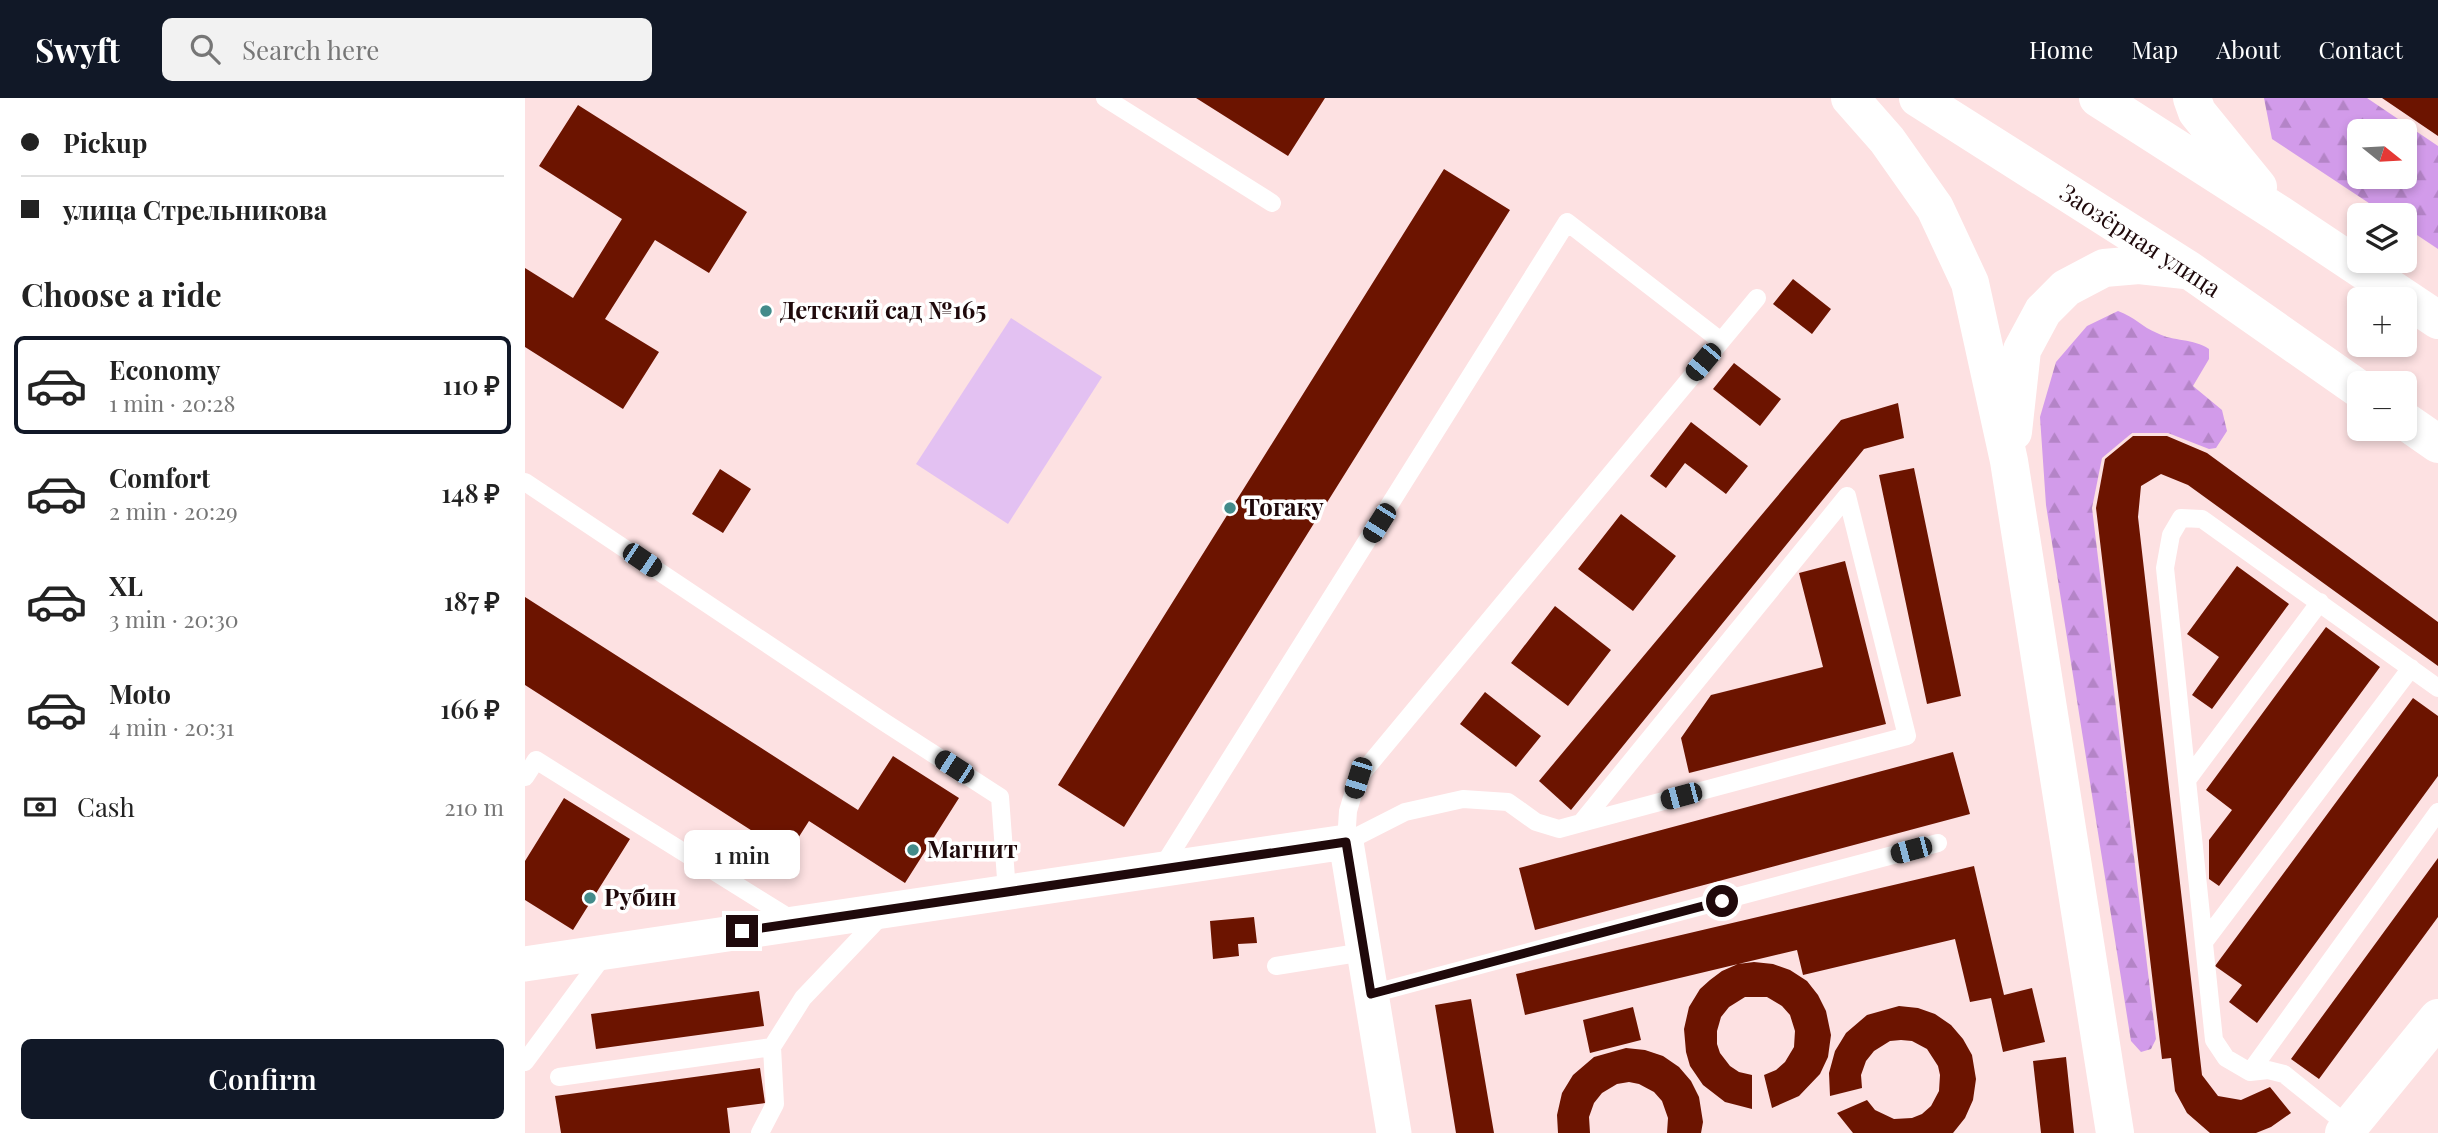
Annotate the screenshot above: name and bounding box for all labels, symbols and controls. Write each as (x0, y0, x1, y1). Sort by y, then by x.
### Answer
search box (162, 18, 652, 81)
text: Swyft (35, 27, 120, 71)
icon: search (186, 30, 224, 68)
text: Search here (242, 32, 379, 67)
text: Home (2029, 33, 2093, 65)
text: Map (2131, 33, 2178, 65)
text: About (2216, 33, 2280, 65)
text: Contact (2318, 33, 2403, 65)
north arrow (2347, 119, 2417, 189)
map controls (2347, 119, 2417, 441)
text: Pickup (63, 125, 147, 160)
street label: Заозёрная улица (2055, 175, 2228, 303)
text: улица Стрельникова (63, 192, 327, 227)
button: layers (2347, 203, 2417, 273)
text: Choose a ride (21, 272, 222, 315)
button: + (2347, 287, 2417, 357)
place label: Детский сад №165 (780, 293, 986, 325)
marker: Детский сад №165 (758, 303, 774, 319)
car (1682, 339, 1725, 385)
text: Economy (109, 352, 220, 387)
icon: car (25, 354, 88, 417)
text: 110 ₽ (443, 367, 500, 402)
button: − (2347, 371, 2417, 441)
text: 1 min · 20:28 (109, 387, 236, 418)
text: Comfort (109, 460, 210, 495)
icon: car (25, 462, 88, 525)
text: 148 ₽ (441, 475, 500, 510)
place label: Тогаку (1244, 490, 1324, 522)
text: 2 min · 20:29 (109, 495, 238, 526)
marker: Тогаку (1222, 500, 1238, 516)
car (1359, 500, 1400, 546)
car (619, 540, 666, 580)
text: XL (109, 568, 143, 603)
icon: car (25, 570, 88, 633)
text: 187 ₽ (444, 583, 500, 618)
text: 3 min · 20:30 (109, 603, 239, 634)
text: Moto (109, 676, 171, 711)
icon: car (25, 678, 88, 741)
text: 166 ₽ (440, 691, 500, 726)
text: 4 min · 20:31 (109, 711, 234, 742)
car (931, 747, 978, 787)
car (1342, 755, 1375, 801)
car (1658, 780, 1705, 812)
icon: cash (21, 788, 59, 826)
text: Cash (77, 789, 135, 824)
text: 210 m (445, 791, 504, 822)
callout: 1 min (684, 830, 800, 878)
place label: Магнит (927, 832, 1018, 864)
car (1888, 834, 1935, 866)
text: 1 min (714, 839, 770, 870)
marker: Магнит (905, 842, 921, 858)
place label: Рубин (604, 880, 677, 912)
route start (1706, 885, 1738, 917)
marker: Рубин (582, 890, 598, 906)
route end (726, 915, 758, 947)
button: Confirm (21, 1039, 504, 1119)

